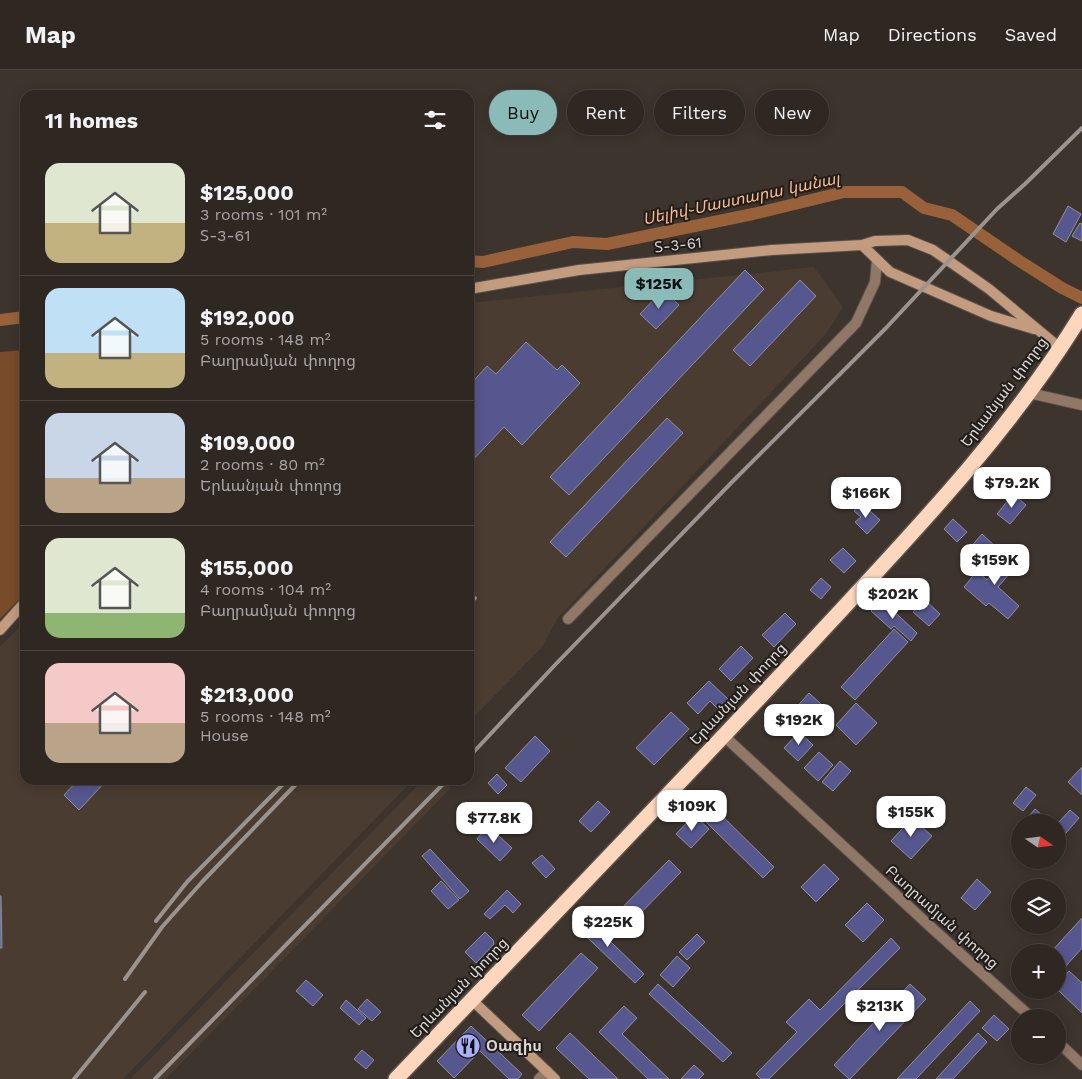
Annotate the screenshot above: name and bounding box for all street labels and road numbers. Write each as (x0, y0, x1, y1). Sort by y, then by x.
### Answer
street label: Տ-3-61 (654, 234, 702, 256)
street label: Երևանյան փողոց (957, 333, 1051, 451)
street label: Երևանյան փողոց (686, 639, 790, 749)
street label: Բաղրամյան փողոց (882, 861, 1002, 973)
street label: Երևանյան փողոց (406, 934, 512, 1042)

